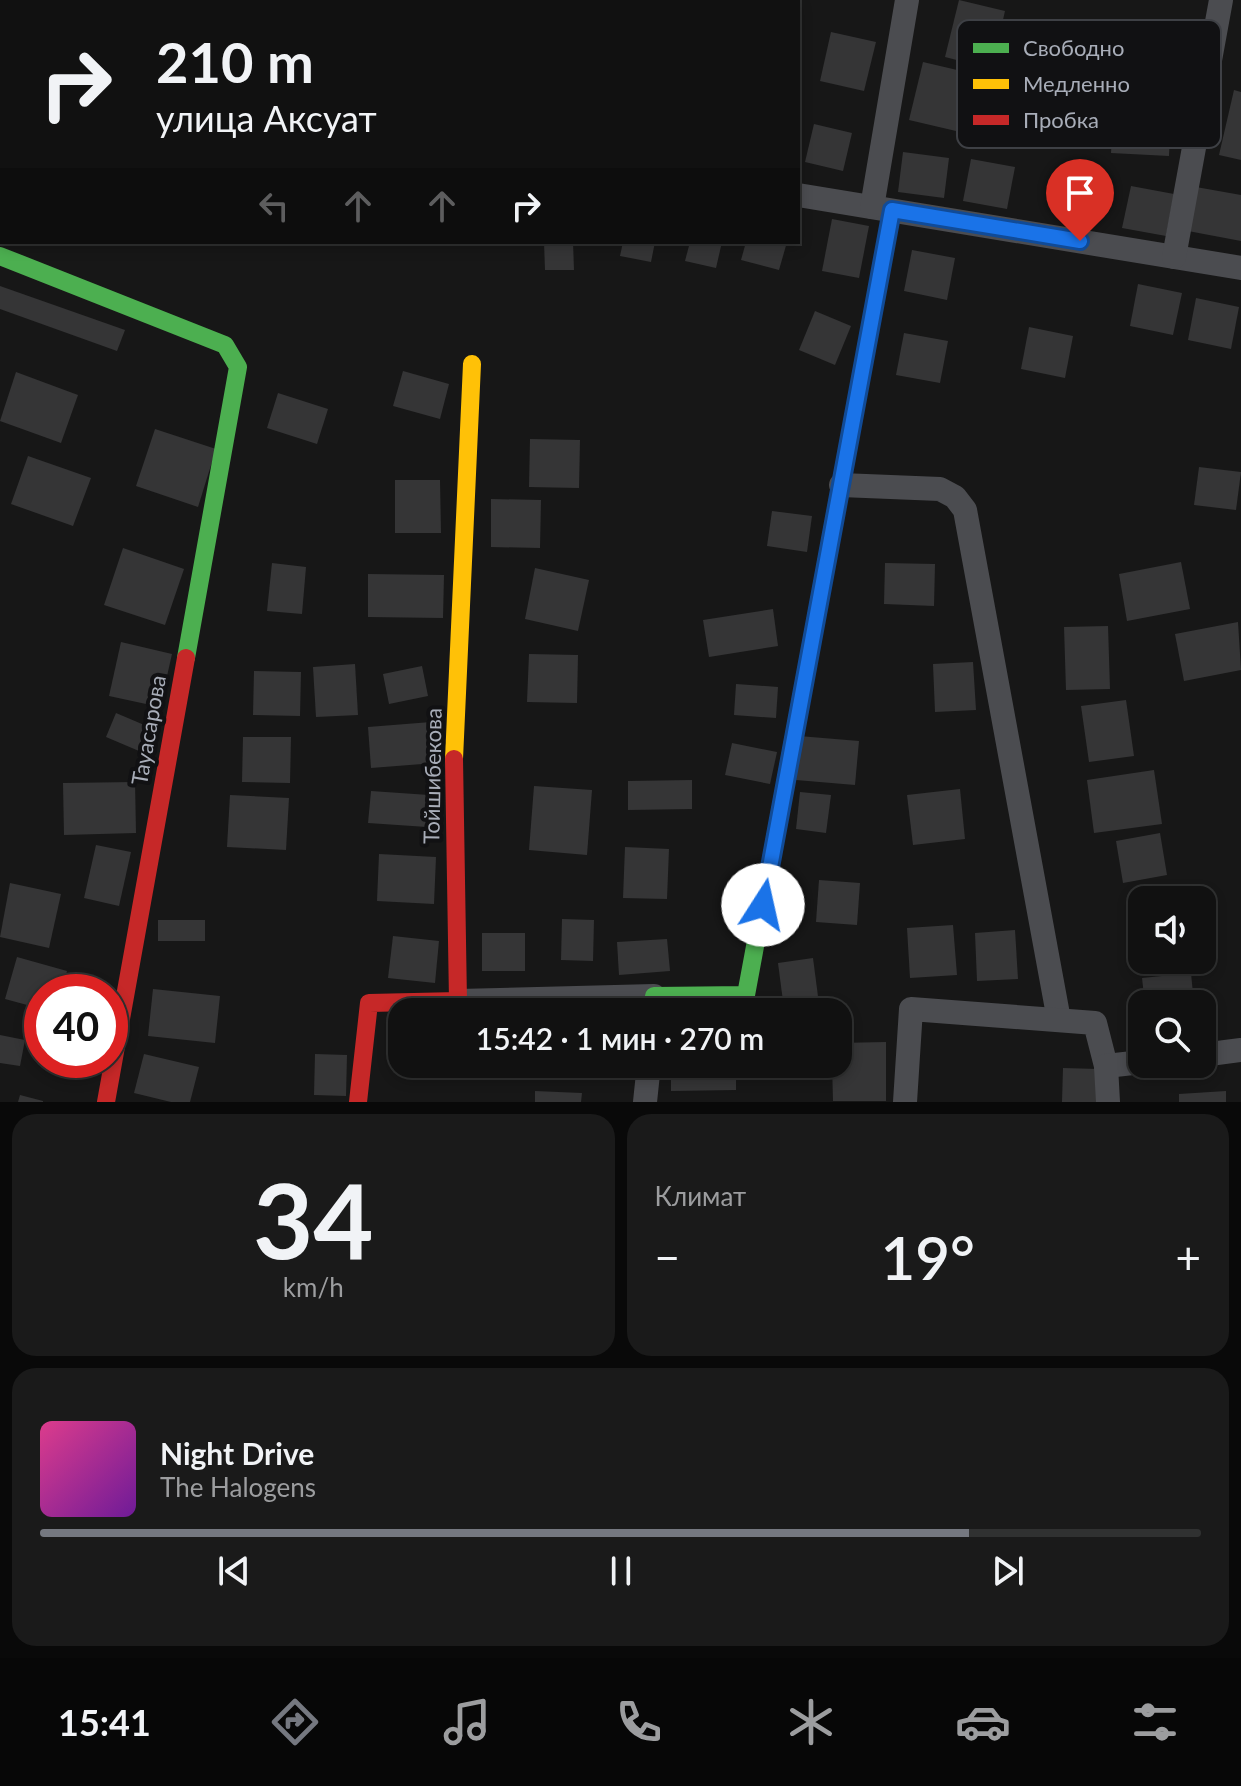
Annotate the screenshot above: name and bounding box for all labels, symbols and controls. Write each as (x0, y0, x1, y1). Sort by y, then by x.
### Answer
legend (957, 20, 1221, 148)
text: 210 m (156, 28, 314, 95)
icon: right (24, 32, 128, 136)
text: Свободно (1023, 34, 1124, 61)
text: Медленно (1023, 70, 1130, 97)
text: улица Аксуат (156, 96, 377, 140)
text: Пробка (1023, 106, 1099, 133)
pin (1046, 159, 1114, 241)
icon: arrive (1058, 171, 1102, 215)
icon: left (252, 184, 296, 228)
icon: ahead (336, 184, 380, 228)
icon: ahead (420, 184, 464, 228)
icon: right (504, 184, 548, 228)
street label: Тауасарова (125, 673, 171, 787)
street label: Тойшибекова (417, 708, 447, 844)
position arrow (721, 863, 805, 947)
map controls (1128, 886, 1216, 1078)
button: sound (1128, 886, 1216, 974)
speed limit sign: 40 (24, 974, 128, 1078)
button: search (1128, 990, 1216, 1078)
text: 15:42 · 1 мин · 270 m (476, 1020, 764, 1056)
text: 34 (253, 1156, 374, 1281)
text: Климат (655, 1180, 746, 1212)
text: 19° (881, 1221, 975, 1293)
text: − (655, 1231, 680, 1283)
text: + (1175, 1231, 1201, 1283)
text: km/h (283, 1271, 344, 1303)
text: Night Drive (160, 1435, 314, 1471)
text: The Halogens (160, 1471, 316, 1503)
icon: previous (212, 1549, 256, 1593)
icon: pause (599, 1549, 643, 1593)
icon: next (986, 1549, 1030, 1593)
icon: directions (267, 1694, 323, 1750)
icon: music (439, 1694, 495, 1750)
icon: phone (611, 1694, 667, 1750)
icon: climate (783, 1694, 839, 1750)
icon: car (955, 1694, 1011, 1750)
icon: filters (1127, 1694, 1183, 1750)
text: 15:41 (58, 1700, 151, 1744)

